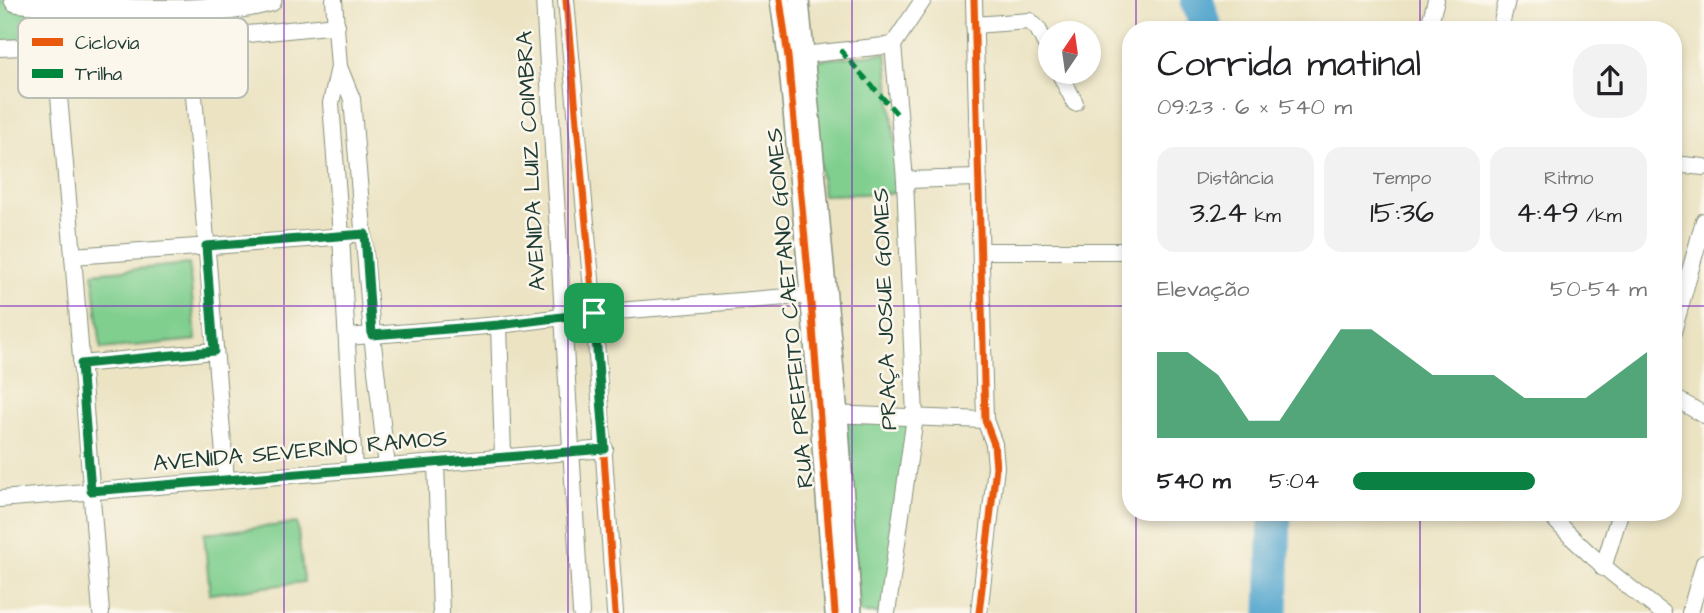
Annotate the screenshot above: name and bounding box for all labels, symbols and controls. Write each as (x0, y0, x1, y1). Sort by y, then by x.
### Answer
legend (18, 18, 248, 98)
north arrow (1038, 21, 1101, 84)
map controls (1038, 21, 1101, 84)
text: Ciclovia (75, 30, 140, 57)
street label: AVENIDA LUIZ COIMBRA (508, 30, 554, 292)
text: Corrida matinal (1157, 39, 1421, 91)
button: share (1573, 44, 1647, 118)
text: Trilha (75, 61, 123, 88)
text: 09:23 · 6 × 540 m (1157, 91, 1352, 123)
street label: RUA PREFEITO CAETANO GOMES (758, 126, 822, 489)
text: Distância (1197, 165, 1273, 192)
text: Tempo (1373, 165, 1431, 192)
text: Ritmo (1544, 165, 1593, 192)
street label: PRAÇA JOSUE GOMES (865, 187, 905, 431)
text: 3.24 (1190, 192, 1247, 234)
text: 15:36 (1370, 192, 1434, 234)
text: 4:49 (1516, 192, 1579, 234)
text: km (1247, 203, 1281, 230)
text: /km (1579, 203, 1621, 230)
text: Elevação (1157, 273, 1250, 305)
text: 50–54 m (1550, 273, 1647, 305)
pin (564, 283, 624, 343)
icon: arrive (575, 294, 613, 332)
street label: AVENIDA SEVERINO RAMOS (152, 422, 449, 480)
text: 540 m (1157, 465, 1231, 497)
text: 5:04 (1269, 465, 1319, 497)

